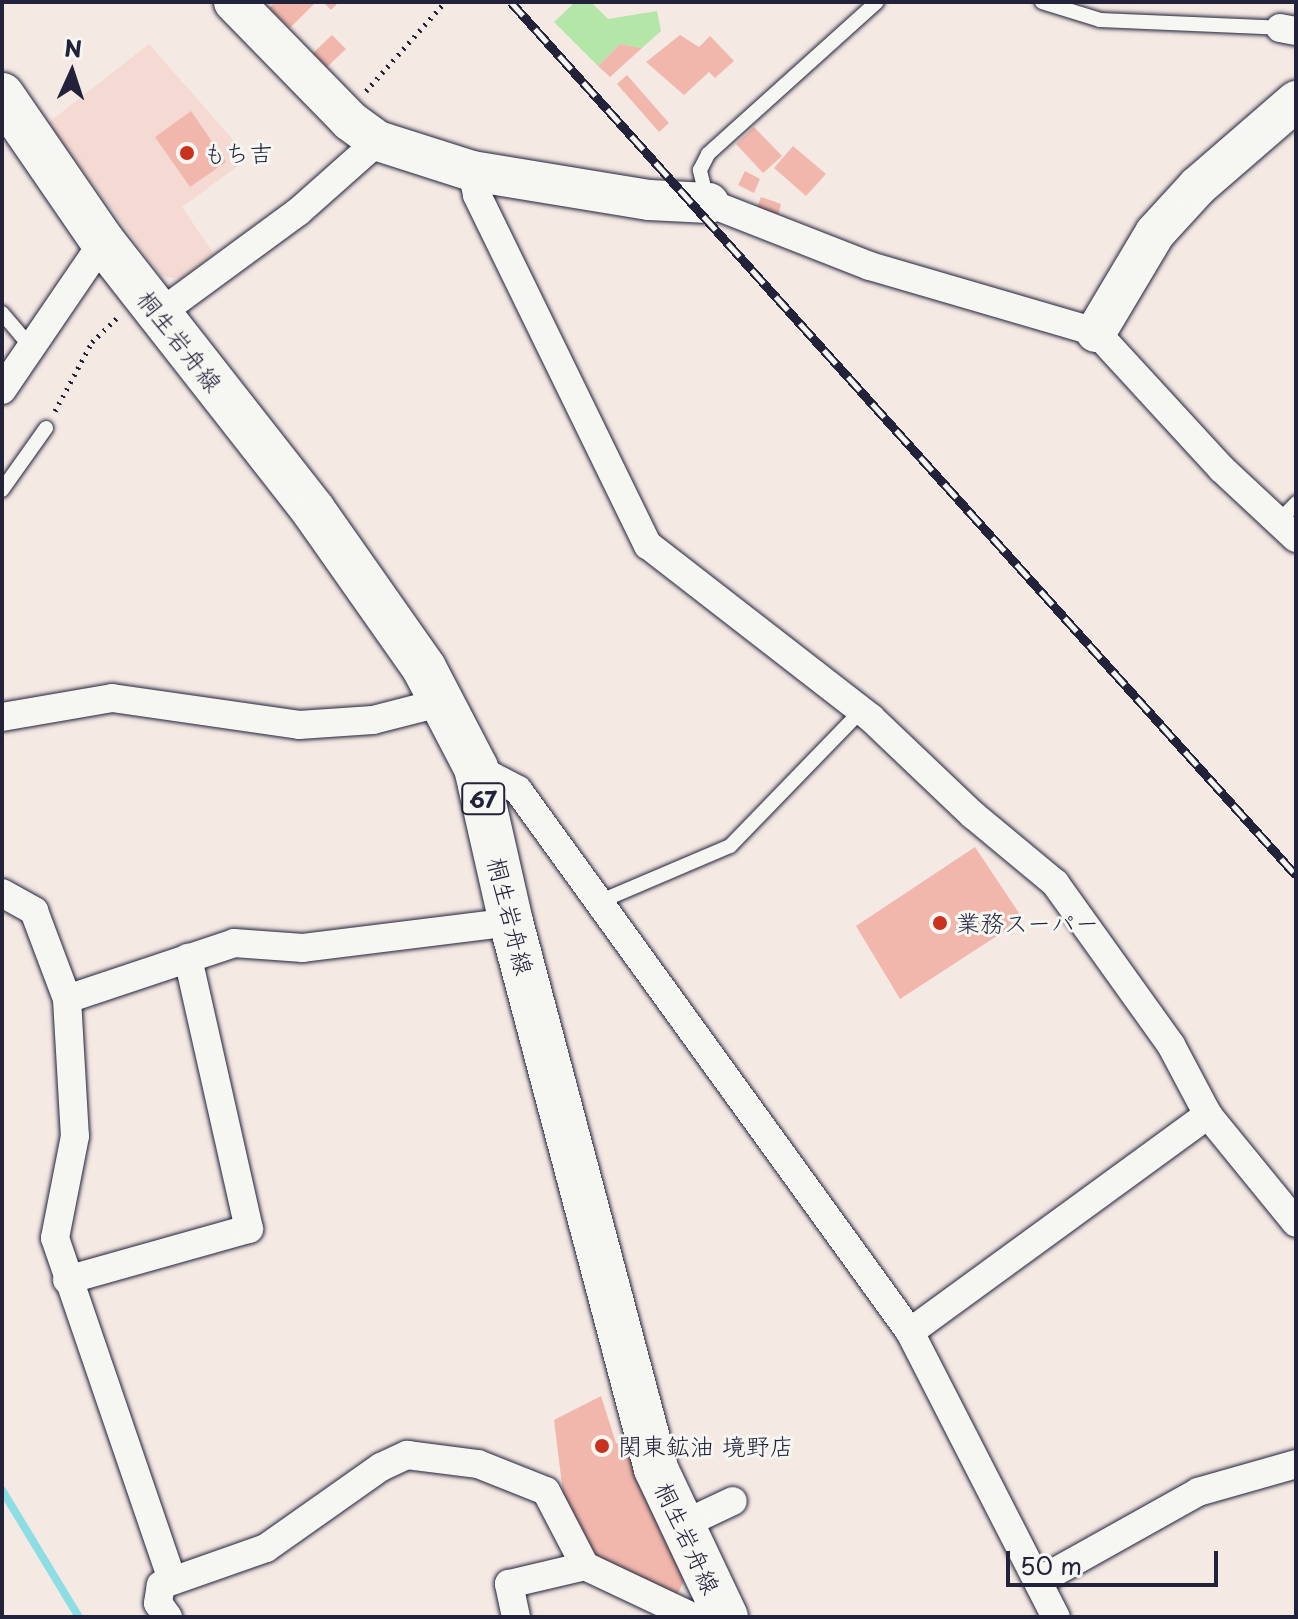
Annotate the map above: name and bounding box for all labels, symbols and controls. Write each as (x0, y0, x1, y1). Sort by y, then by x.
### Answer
text: N (64, 31, 83, 64)
north arrow (32, 32, 112, 112)
place label: もち吉 (203, 139, 275, 167)
marker: もち吉 (178, 144, 196, 162)
street label: 桐生岩舟線 (132, 285, 228, 397)
road number: 67 (461, 781, 505, 817)
street label: 桐生岩舟線 (483, 854, 539, 978)
place label: 業務スーパー (956, 909, 1099, 937)
marker: 業務スーパー (931, 914, 949, 932)
place label: 関東鉱油 境野店 (618, 1432, 794, 1460)
marker: 関東鉱油 境野店 (593, 1437, 611, 1455)
street label: 桐生岩舟線 (650, 1478, 726, 1598)
scale bar (1010, 1535, 1222, 1585)
text: 50 m (1020, 1547, 1082, 1583)

